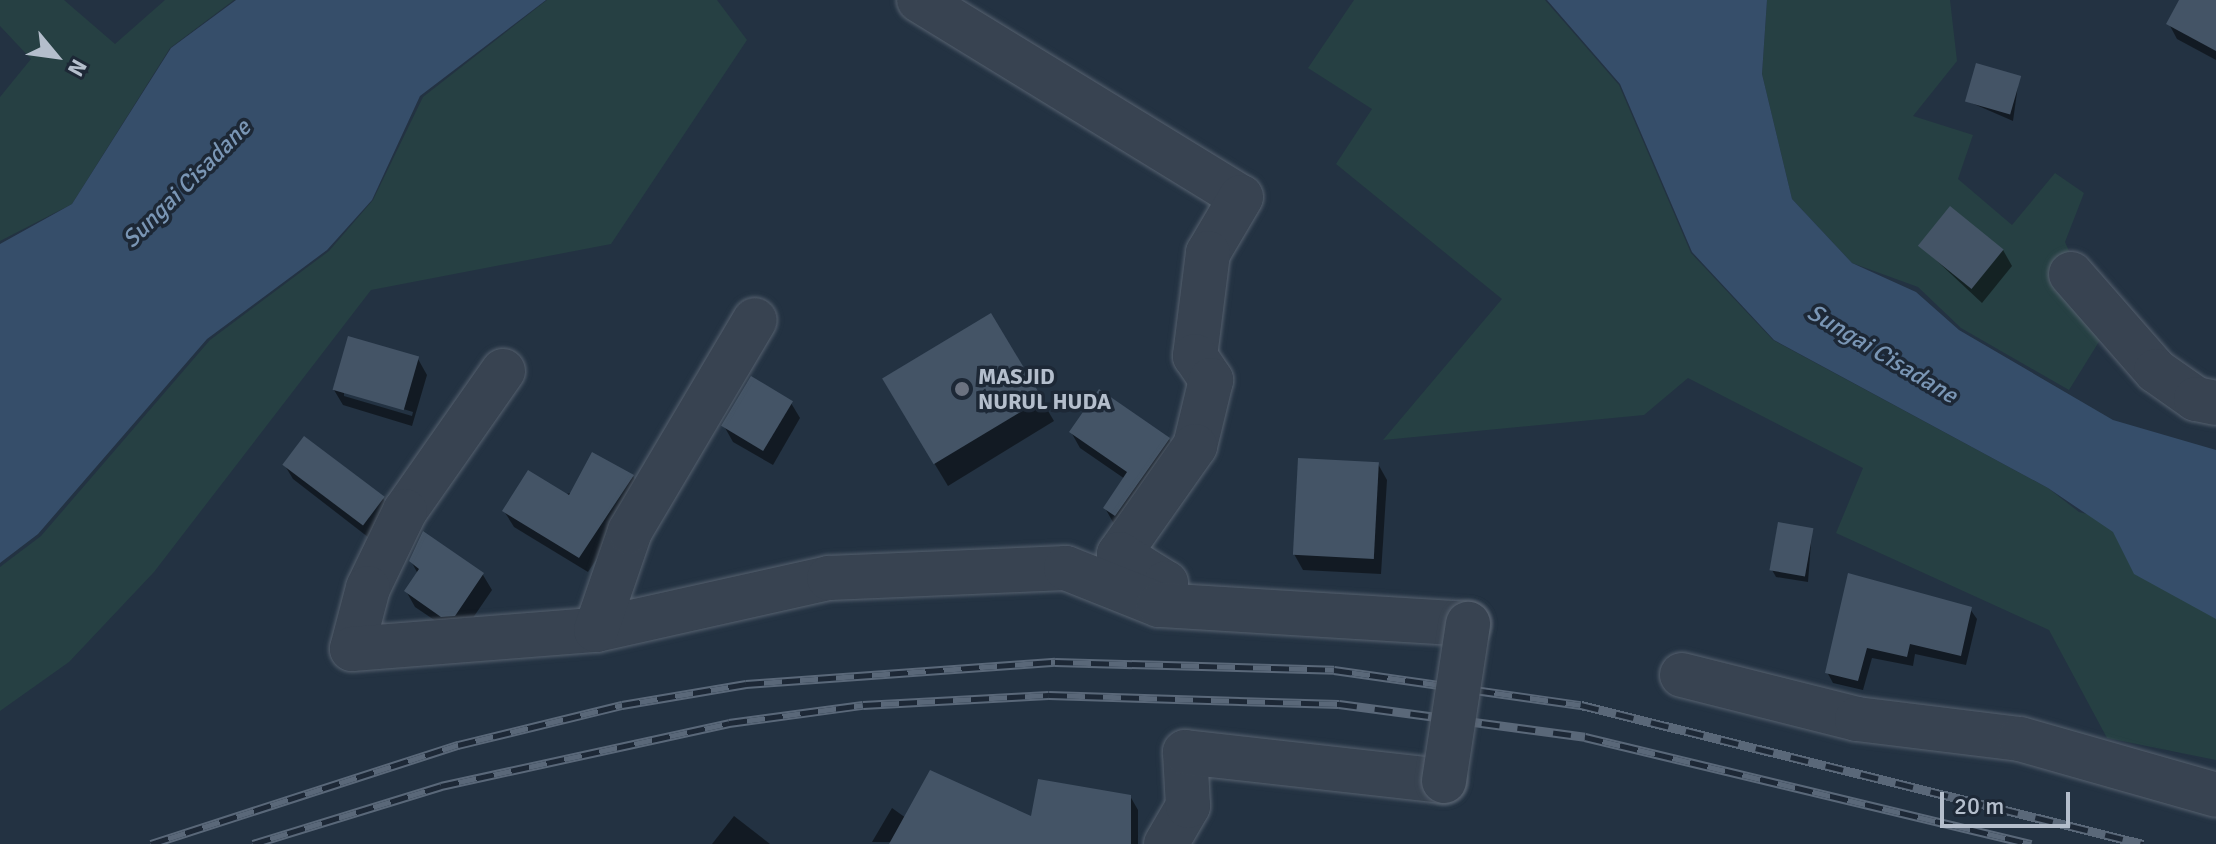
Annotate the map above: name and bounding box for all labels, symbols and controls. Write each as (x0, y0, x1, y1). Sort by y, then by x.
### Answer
north arrow (16, 16, 96, 96)
text: N (62, 55, 93, 81)
water label: Sungai Cisadane (117, 114, 257, 254)
water label: Sungai Cisadane (1802, 298, 1962, 410)
place label: MASJID NURUL HUDA (978, 363, 1111, 414)
marker: MASJID NURUL HUDA (953, 380, 971, 398)
scale bar (1944, 776, 2074, 826)
text: 20 m (1954, 791, 2004, 821)

